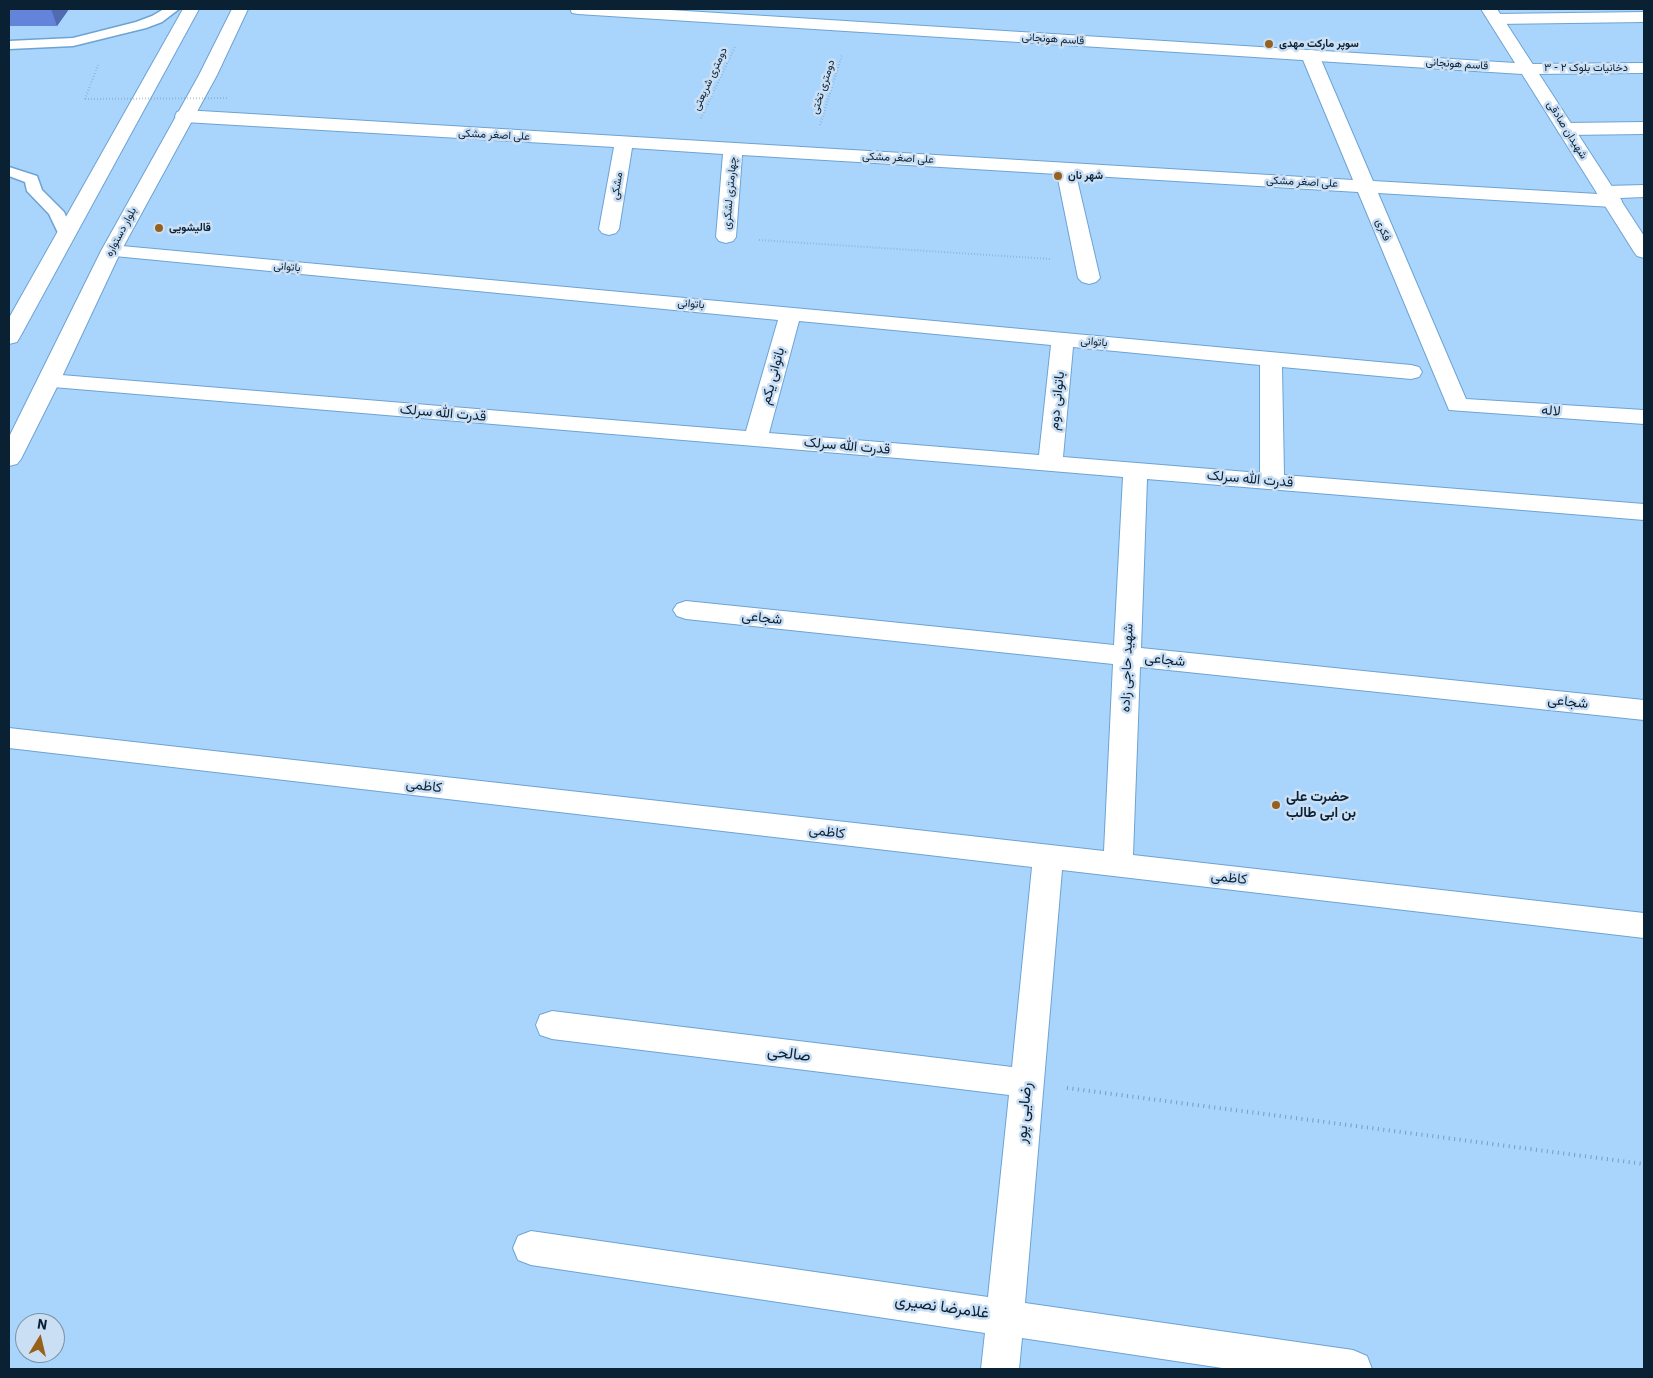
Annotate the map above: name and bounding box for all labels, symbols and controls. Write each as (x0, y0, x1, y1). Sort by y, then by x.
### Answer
street label: قاسم هونجانی (1021, 30, 1085, 48)
place label: سوپر مارکت مهدی (1279, 37, 1359, 51)
marker: سوپر مارکت مهدی (1263, 38, 1275, 50)
street label: دومتری شریعتی (690, 45, 730, 113)
street label: قاسم هونجانی (1425, 55, 1489, 73)
street label: دومتری تختی (808, 58, 838, 116)
street label: دخانیات بلوک ۲ - ۳ (1544, 61, 1628, 75)
street label: شهیدان صادقی (1544, 98, 1590, 162)
street label: علی اصغر مشکی (458, 127, 530, 143)
street label: علی اصغر مشکی (862, 150, 934, 166)
street label: چهارمتری لشکری (720, 156, 740, 230)
place label: شهر نان (1068, 169, 1103, 183)
marker: شهر نان (1052, 170, 1064, 182)
street label: مشکی (608, 171, 626, 201)
street label: علی اصغر مشکی (1266, 174, 1338, 190)
street label: بلوار دستواره (103, 205, 139, 259)
street label: فکری (1372, 217, 1394, 243)
place label: قالیشویی (169, 221, 211, 235)
marker: قالیشویی (153, 222, 165, 234)
street label: باتوانی (273, 259, 301, 275)
street label: باتوانی (677, 296, 705, 312)
street label: باتوانی (1080, 334, 1108, 350)
street label: باتوانی یکم (757, 346, 789, 406)
street label: باتوانی دوم (1046, 371, 1068, 431)
street label: قدرت الله سرلک (399, 401, 487, 425)
street label: لاله (1541, 402, 1561, 420)
street label: قدرت الله سرلک (803, 434, 891, 458)
street label: قدرت الله سرلک (1206, 467, 1294, 491)
street label: شجاعی (741, 608, 783, 628)
street label: شهید حاجی زاده (1117, 623, 1137, 713)
street label: شجاعی (1144, 650, 1186, 670)
street label: شجاعی (1547, 692, 1589, 712)
street label: کاظمی (405, 775, 443, 797)
place label: حضرت علی بن ابی طالب (1286, 789, 1356, 822)
marker: حضرت علی بن ابی طالب (1270, 799, 1282, 811)
street label: کاظمی (808, 821, 846, 843)
street label: کاظمی (1210, 868, 1248, 888)
street label: صالحی (766, 1042, 812, 1066)
street label: رضایی پور (1012, 1081, 1036, 1145)
street label: غلامرضا نصیری (894, 1291, 990, 1323)
north arrow (15, 1313, 65, 1363)
text: N (36, 1314, 49, 1334)

